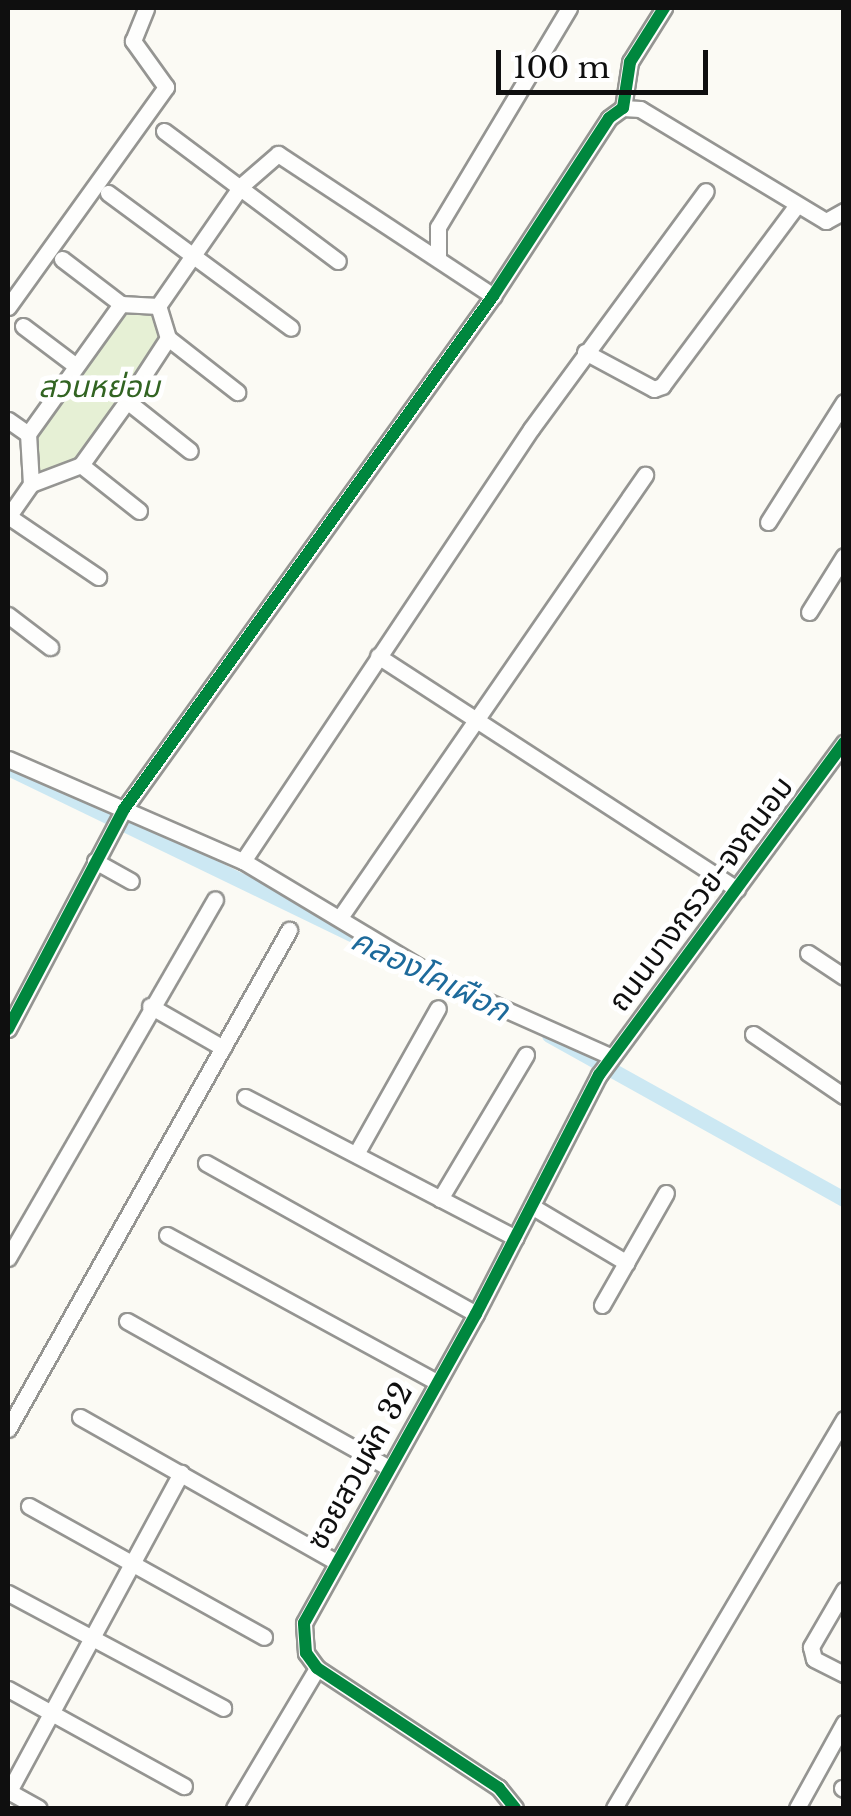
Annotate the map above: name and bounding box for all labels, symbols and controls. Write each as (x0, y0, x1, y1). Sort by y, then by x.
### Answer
scale bar (501, 30, 714, 92)
text: 100 m (513, 49, 610, 86)
park label: สวนหย่อม (38, 369, 160, 405)
street label: ถนนบางกรวย-จงถนอม (601, 770, 801, 1018)
water label: คลองโคเผือก (345, 920, 515, 1030)
street label: ซอยสวนผัก 32 (299, 1376, 421, 1556)

